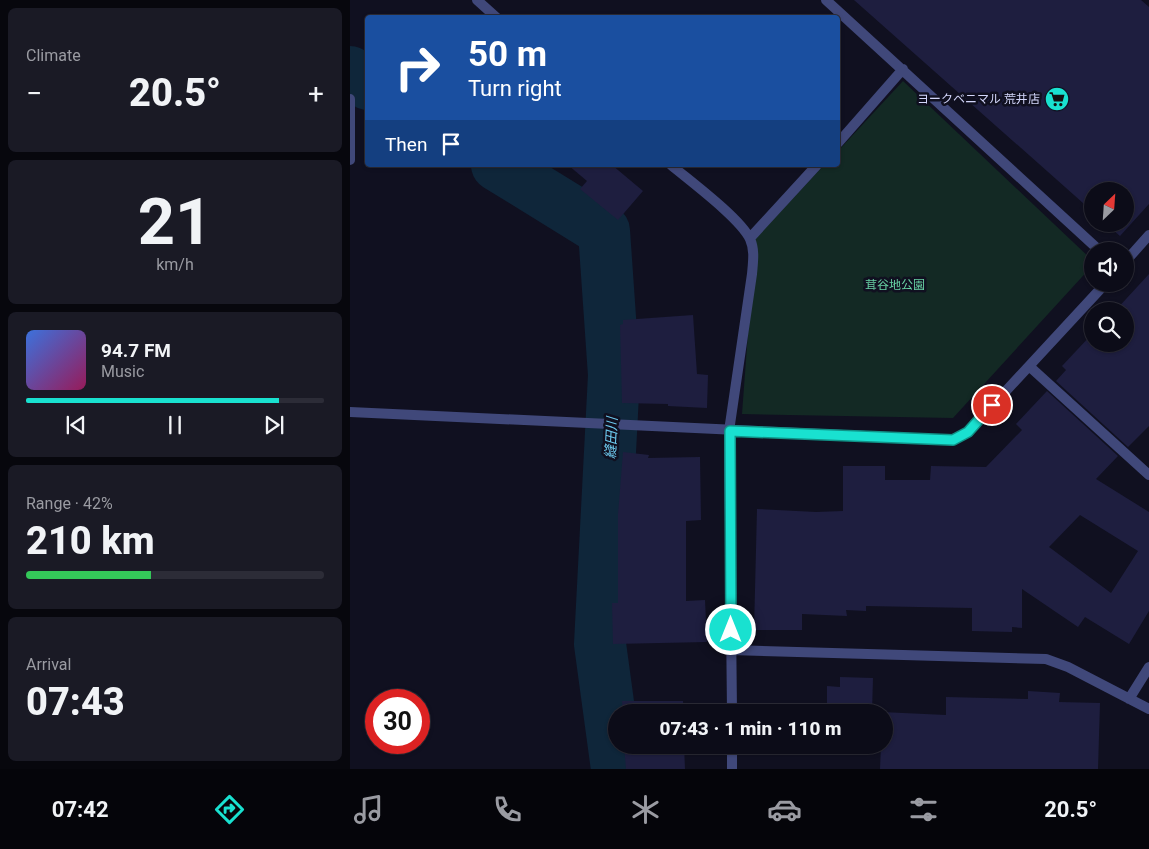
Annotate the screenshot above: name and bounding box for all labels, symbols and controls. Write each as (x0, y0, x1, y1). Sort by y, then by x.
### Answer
text: 50 m (468, 34, 547, 75)
icon: right (385, 35, 450, 100)
text: Climate (26, 46, 81, 65)
text: 20.5° (129, 71, 221, 115)
text: Turn right (468, 76, 562, 101)
text: − (26, 77, 42, 110)
text: + (308, 77, 324, 110)
supermarket icon: ヨークベニマル 荒井店 (1044, 86, 1070, 112)
place label: ヨークベニマル 荒井店 (917, 92, 1040, 106)
icon: arrive (437, 130, 465, 158)
text: Then (385, 133, 427, 156)
north arrow (1084, 182, 1134, 232)
map controls (1084, 182, 1134, 352)
text: 21 (138, 184, 212, 260)
button: sound (1084, 242, 1134, 292)
text: km/h (156, 255, 194, 274)
park label: 茸谷地公園 (865, 278, 925, 292)
button: search (1084, 302, 1134, 352)
text: 94.7 FM (101, 339, 171, 362)
text: Music (101, 362, 144, 381)
pin (971, 384, 1013, 426)
icon: arrive (978, 391, 1006, 419)
icon: previous (62, 411, 90, 439)
icon: pause (161, 411, 189, 439)
icon: next (260, 411, 288, 439)
water label: 縫田川 (602, 415, 620, 459)
text: Range · 42% (26, 494, 113, 513)
text: 210 km (26, 519, 155, 563)
position arrow (704, 603, 756, 655)
text: Arrival (26, 655, 71, 674)
text: 07:43 (26, 680, 125, 724)
speed limit sign: 30 (365, 689, 430, 754)
text: 07:43 · 1 min · 110 m (659, 717, 842, 740)
icon: directions (212, 792, 247, 827)
icon: music (351, 792, 386, 827)
icon: phone (490, 792, 525, 827)
icon: climate (628, 792, 663, 827)
icon: car (767, 792, 802, 827)
icon: filters (906, 792, 941, 827)
text: 07:42 (52, 797, 109, 822)
text: 20.5° (1044, 797, 1097, 822)

